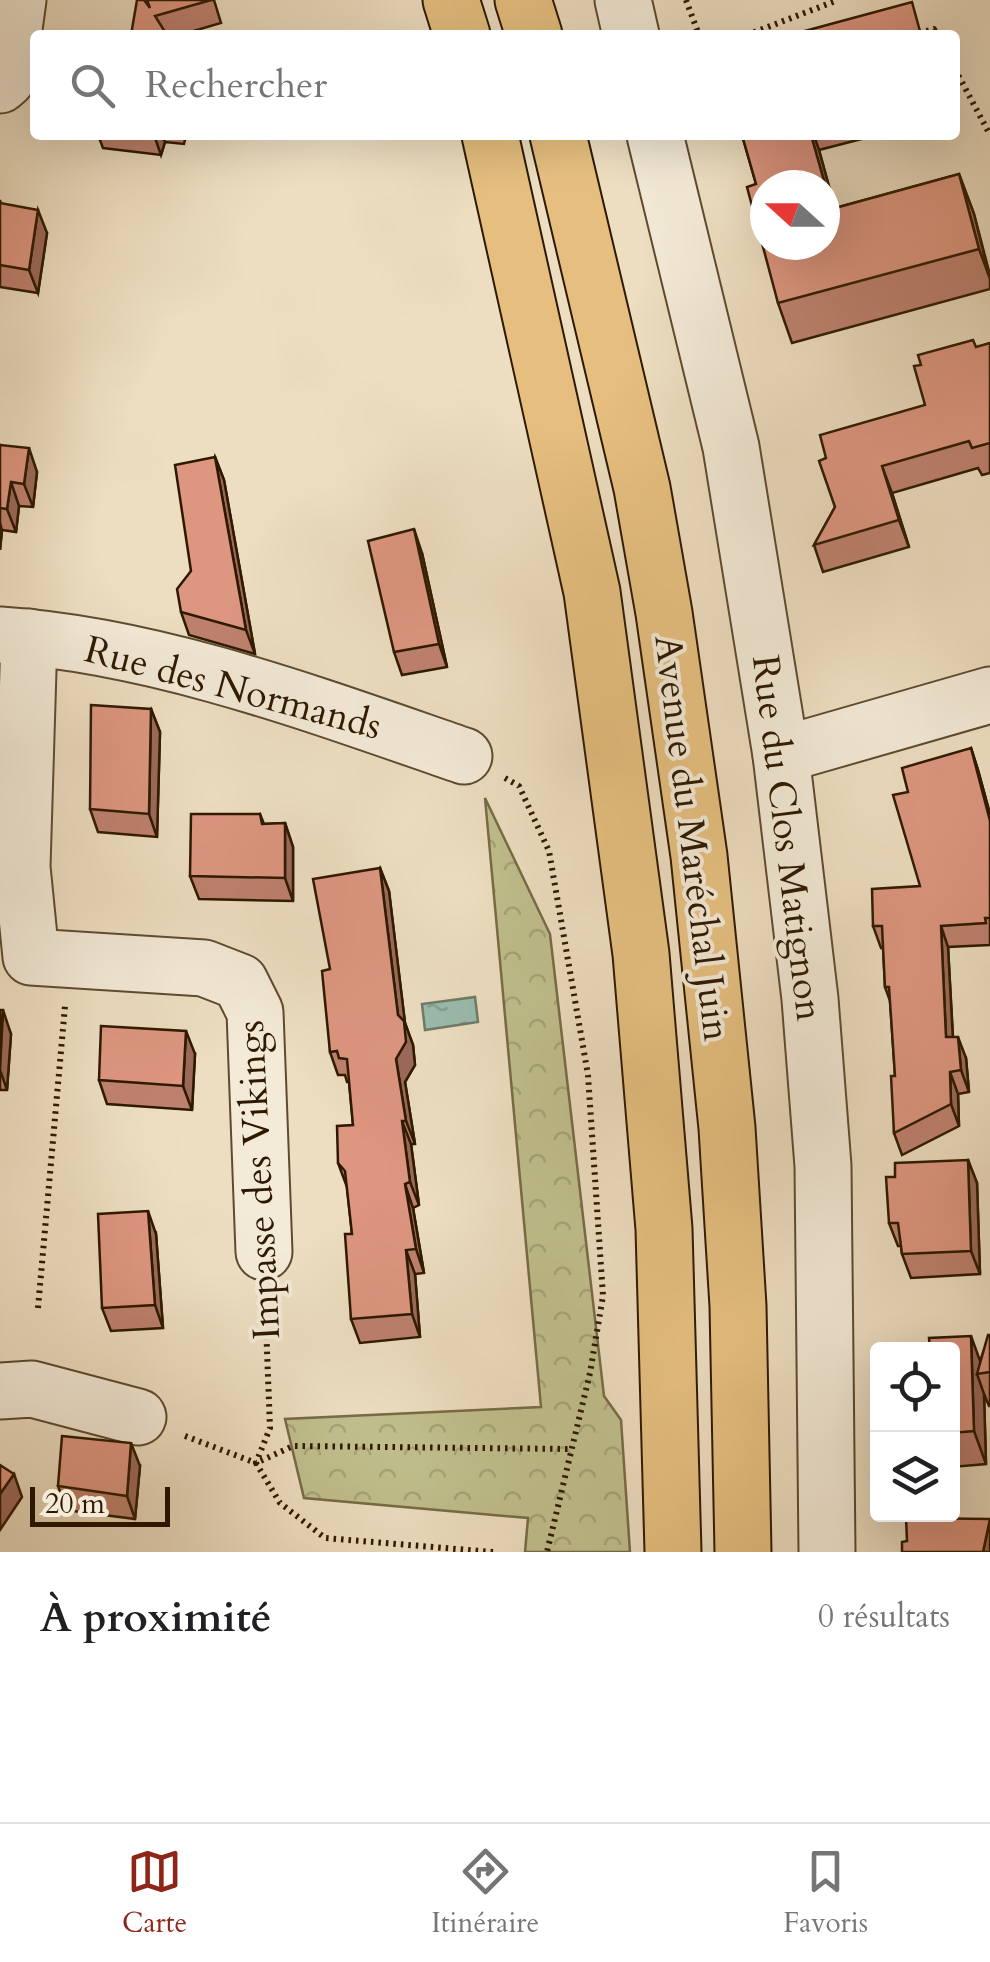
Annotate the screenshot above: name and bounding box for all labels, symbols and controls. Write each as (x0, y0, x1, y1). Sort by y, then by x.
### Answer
search box (30, 30, 960, 140)
icon: search (65, 58, 120, 113)
text: Rechercher (145, 59, 327, 111)
north arrow (750, 170, 840, 260)
street label: Rue des Normands (79, 623, 387, 753)
street label: Avenue du Maréchal Juin (641, 632, 743, 1044)
street label: Rue du Clos Matignon (739, 652, 835, 1024)
street label: Impasse des Vikings (225, 1019, 293, 1341)
map controls (870, 1342, 960, 1522)
button: locate (870, 1342, 960, 1432)
button: layers (870, 1432, 960, 1522)
scale bar (30, 1482, 170, 1526)
text: 20 m (45, 1485, 105, 1523)
text: À proximité (40, 1589, 272, 1646)
text: 0 résultats (818, 1595, 950, 1639)
tab: Carte (122, 1844, 187, 1942)
tab: Itinéraire (431, 1844, 539, 1942)
tab: Favoris (783, 1844, 868, 1942)

